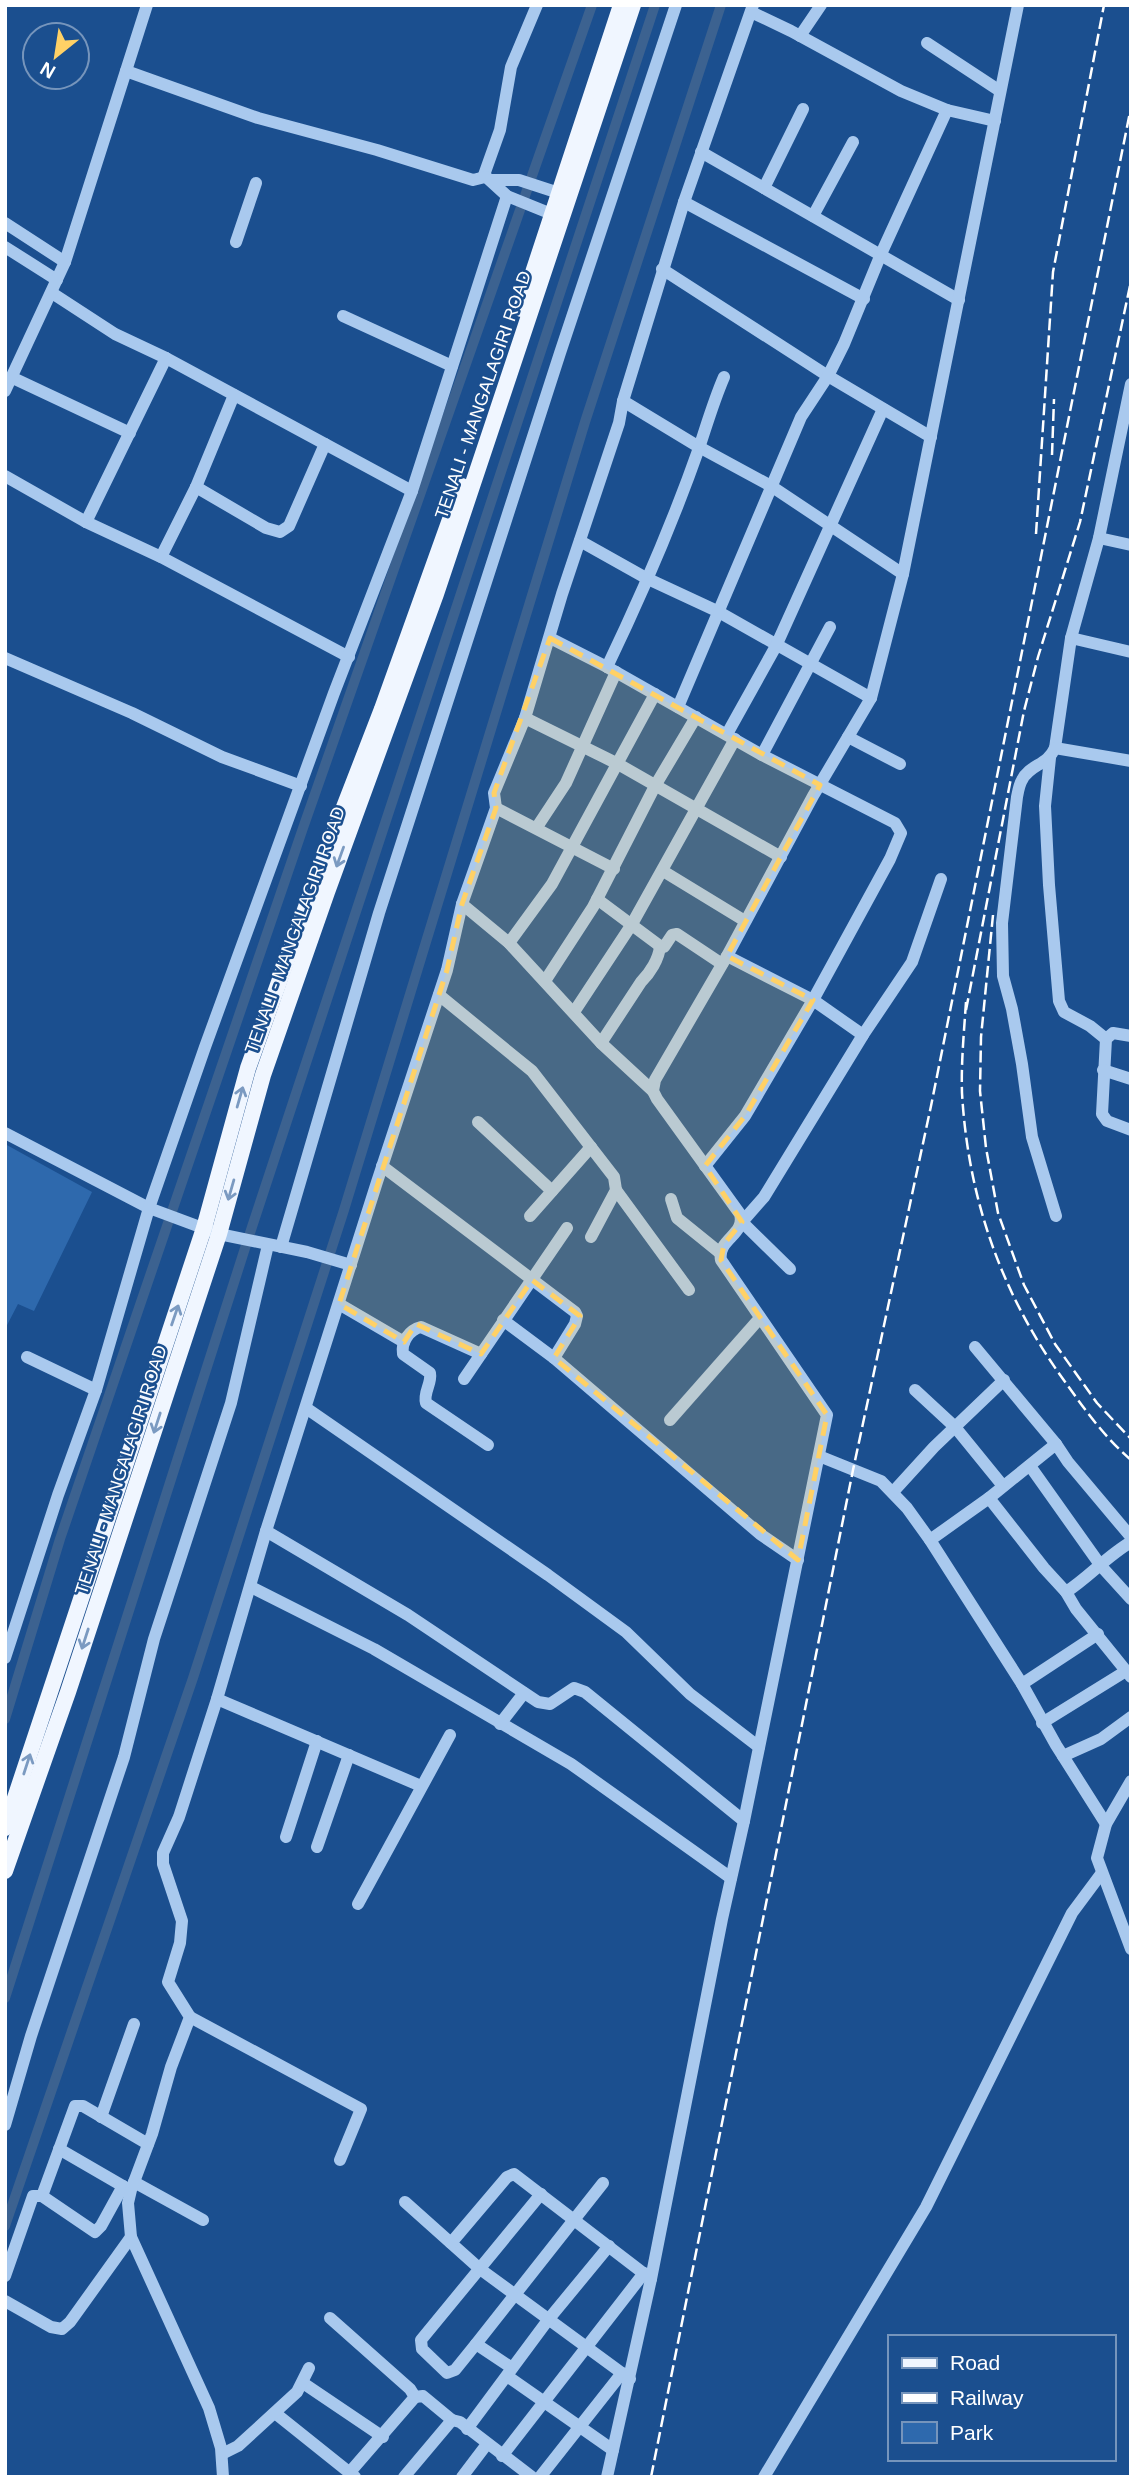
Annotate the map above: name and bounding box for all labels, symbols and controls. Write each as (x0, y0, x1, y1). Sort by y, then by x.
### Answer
north arrow (21, 21, 91, 91)
text: N (37, 58, 59, 83)
street label: TENALI - MANGALAGIRI ROAD (431, 268, 535, 522)
street label: TENALI - MANGALAGIRI ROAD (241, 804, 349, 1056)
one-way arrow (333, 846, 345, 868)
one-way arrow (234, 1086, 247, 1109)
one-way arrow (224, 1179, 237, 1201)
one-way arrow (170, 1304, 182, 1326)
street label: TENALI - MANGALAGIRI ROAD (71, 1343, 171, 1597)
one-way arrow (150, 1412, 162, 1434)
one-way arrow (78, 1628, 90, 1650)
one-way arrow (22, 1753, 34, 1775)
legend (888, 2335, 1115, 2461)
text: Road (950, 2351, 1000, 2374)
text: Railway (950, 2386, 1024, 2409)
text: Park (950, 2421, 994, 2444)

